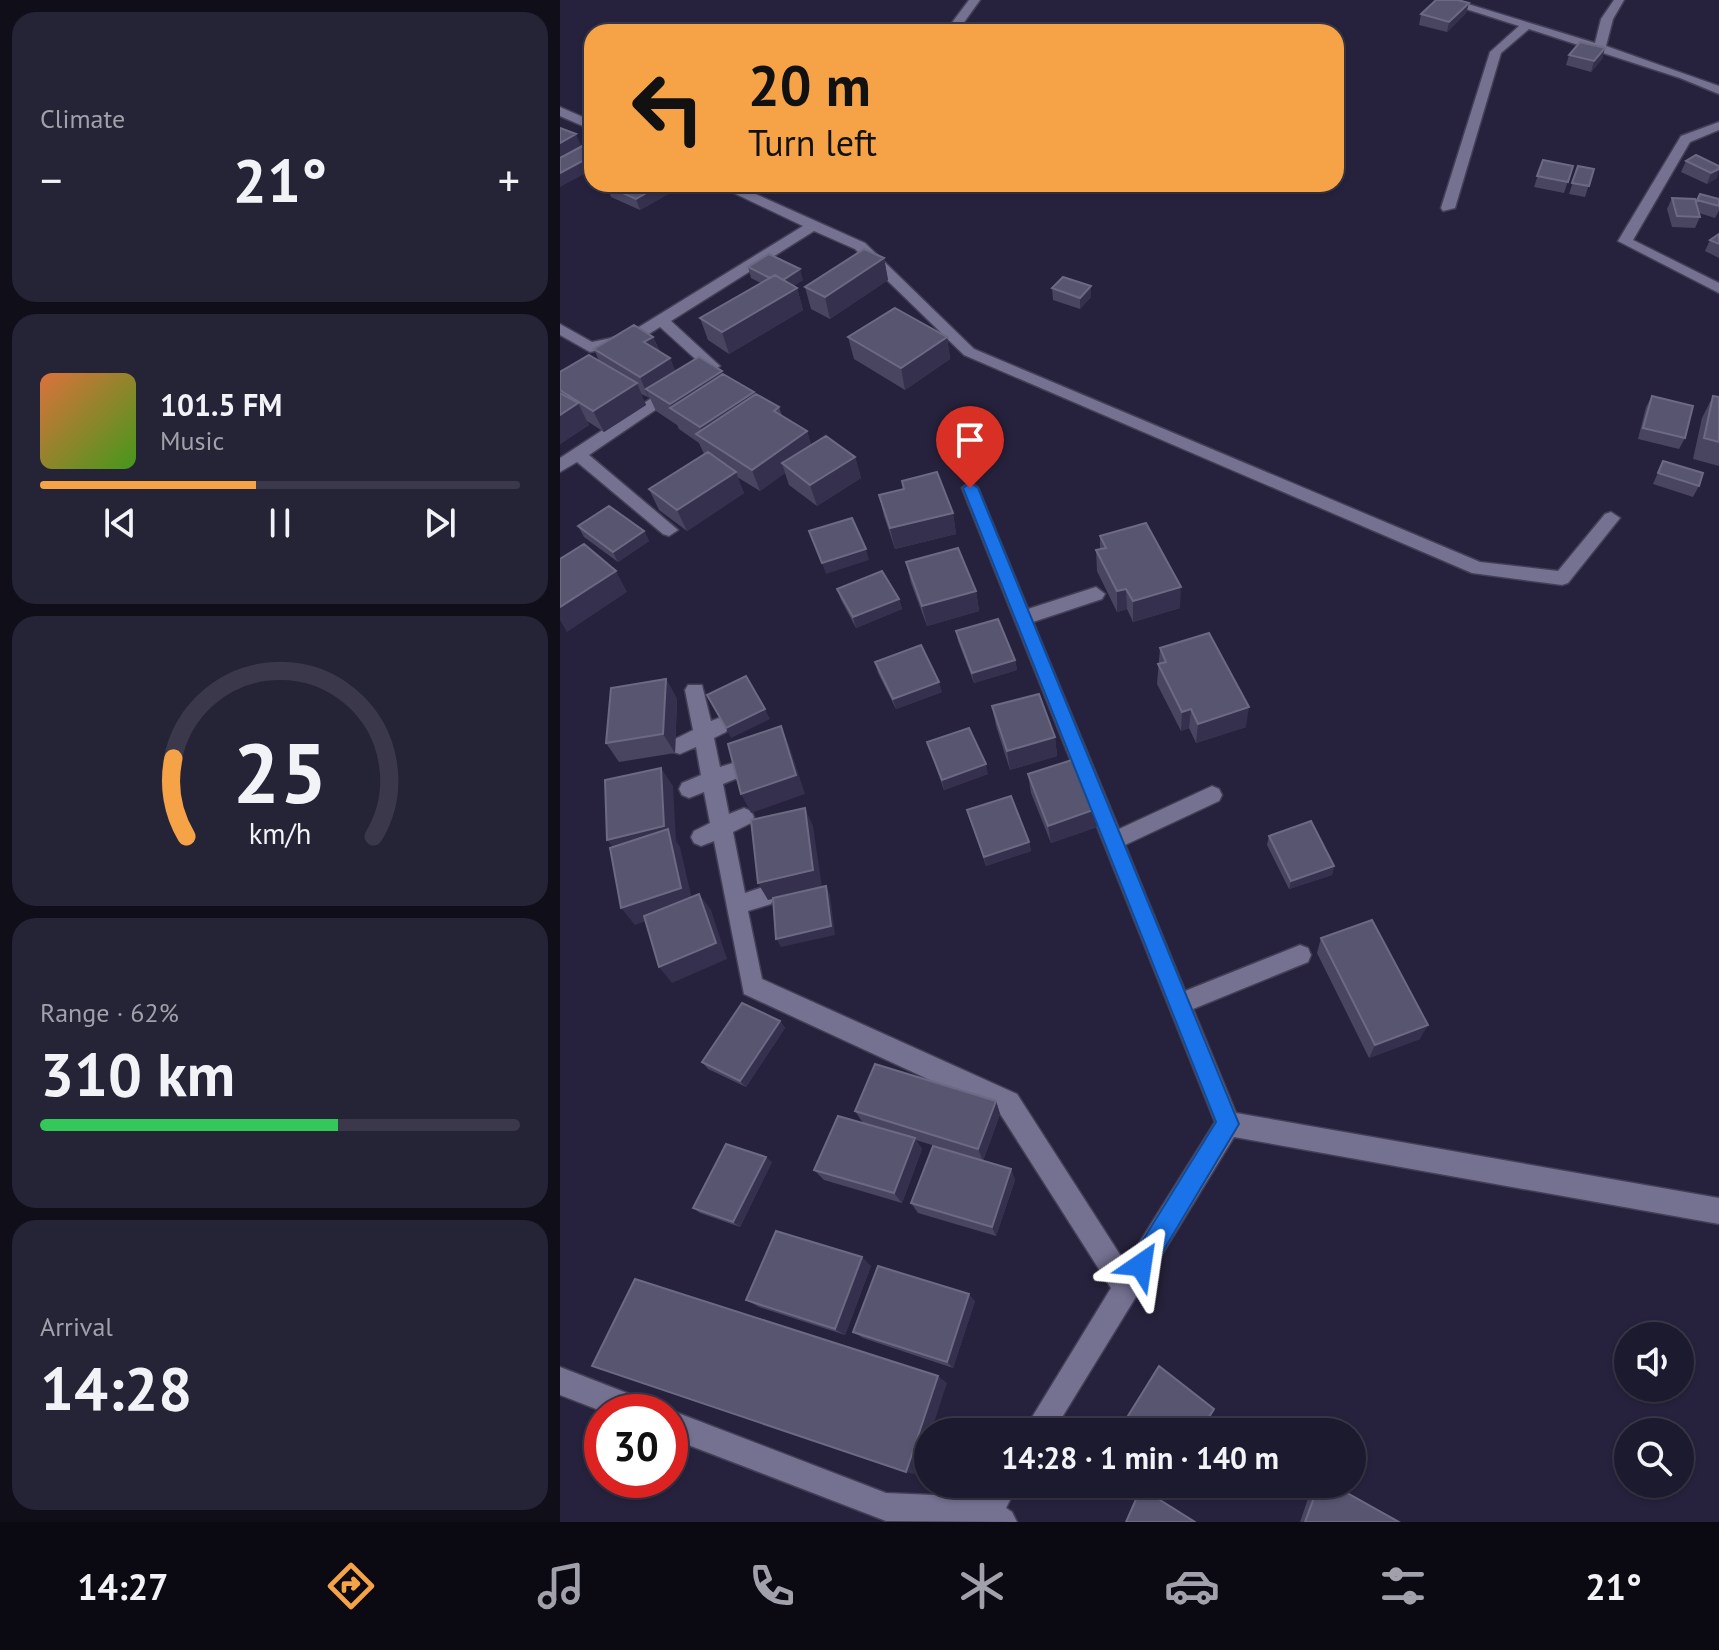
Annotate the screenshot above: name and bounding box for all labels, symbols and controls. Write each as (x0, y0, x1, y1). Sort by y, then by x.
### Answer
text: 20 m (748, 49, 871, 121)
icon: left (616, 56, 720, 160)
text: Climate (40, 102, 125, 135)
text: Turn left (748, 119, 877, 166)
text: 21° (233, 141, 327, 219)
text: − (40, 151, 62, 208)
text: + (498, 151, 520, 208)
text: 101.5 FM (160, 385, 282, 424)
pin (936, 406, 1004, 488)
icon: arrive (948, 418, 992, 462)
text: Music (160, 424, 224, 457)
icon: previous (98, 501, 142, 545)
icon: pause (258, 501, 302, 545)
icon: next (418, 501, 462, 545)
text: 25 (233, 718, 327, 826)
text: km/h (249, 815, 311, 852)
text: Range · 62% (40, 996, 179, 1029)
text: 310 km (40, 1035, 235, 1113)
position arrow (1099, 1223, 1183, 1307)
text: Arrival (40, 1310, 113, 1343)
map controls (1614, 1322, 1694, 1498)
button: sound (1614, 1322, 1694, 1402)
text: 14:28 (40, 1349, 192, 1427)
speed limit sign: 30 (584, 1394, 688, 1498)
button: search (1614, 1418, 1694, 1498)
text: 14:28 · 1 min · 140 m (1001, 1438, 1279, 1477)
icon: directions (323, 1558, 379, 1614)
icon: music (533, 1558, 589, 1614)
icon: phone (744, 1558, 800, 1614)
icon: climate (954, 1558, 1010, 1614)
icon: car (1164, 1558, 1220, 1614)
icon: filters (1375, 1558, 1431, 1614)
text: 14:27 (77, 1563, 169, 1610)
text: 21° (1585, 1563, 1642, 1610)

